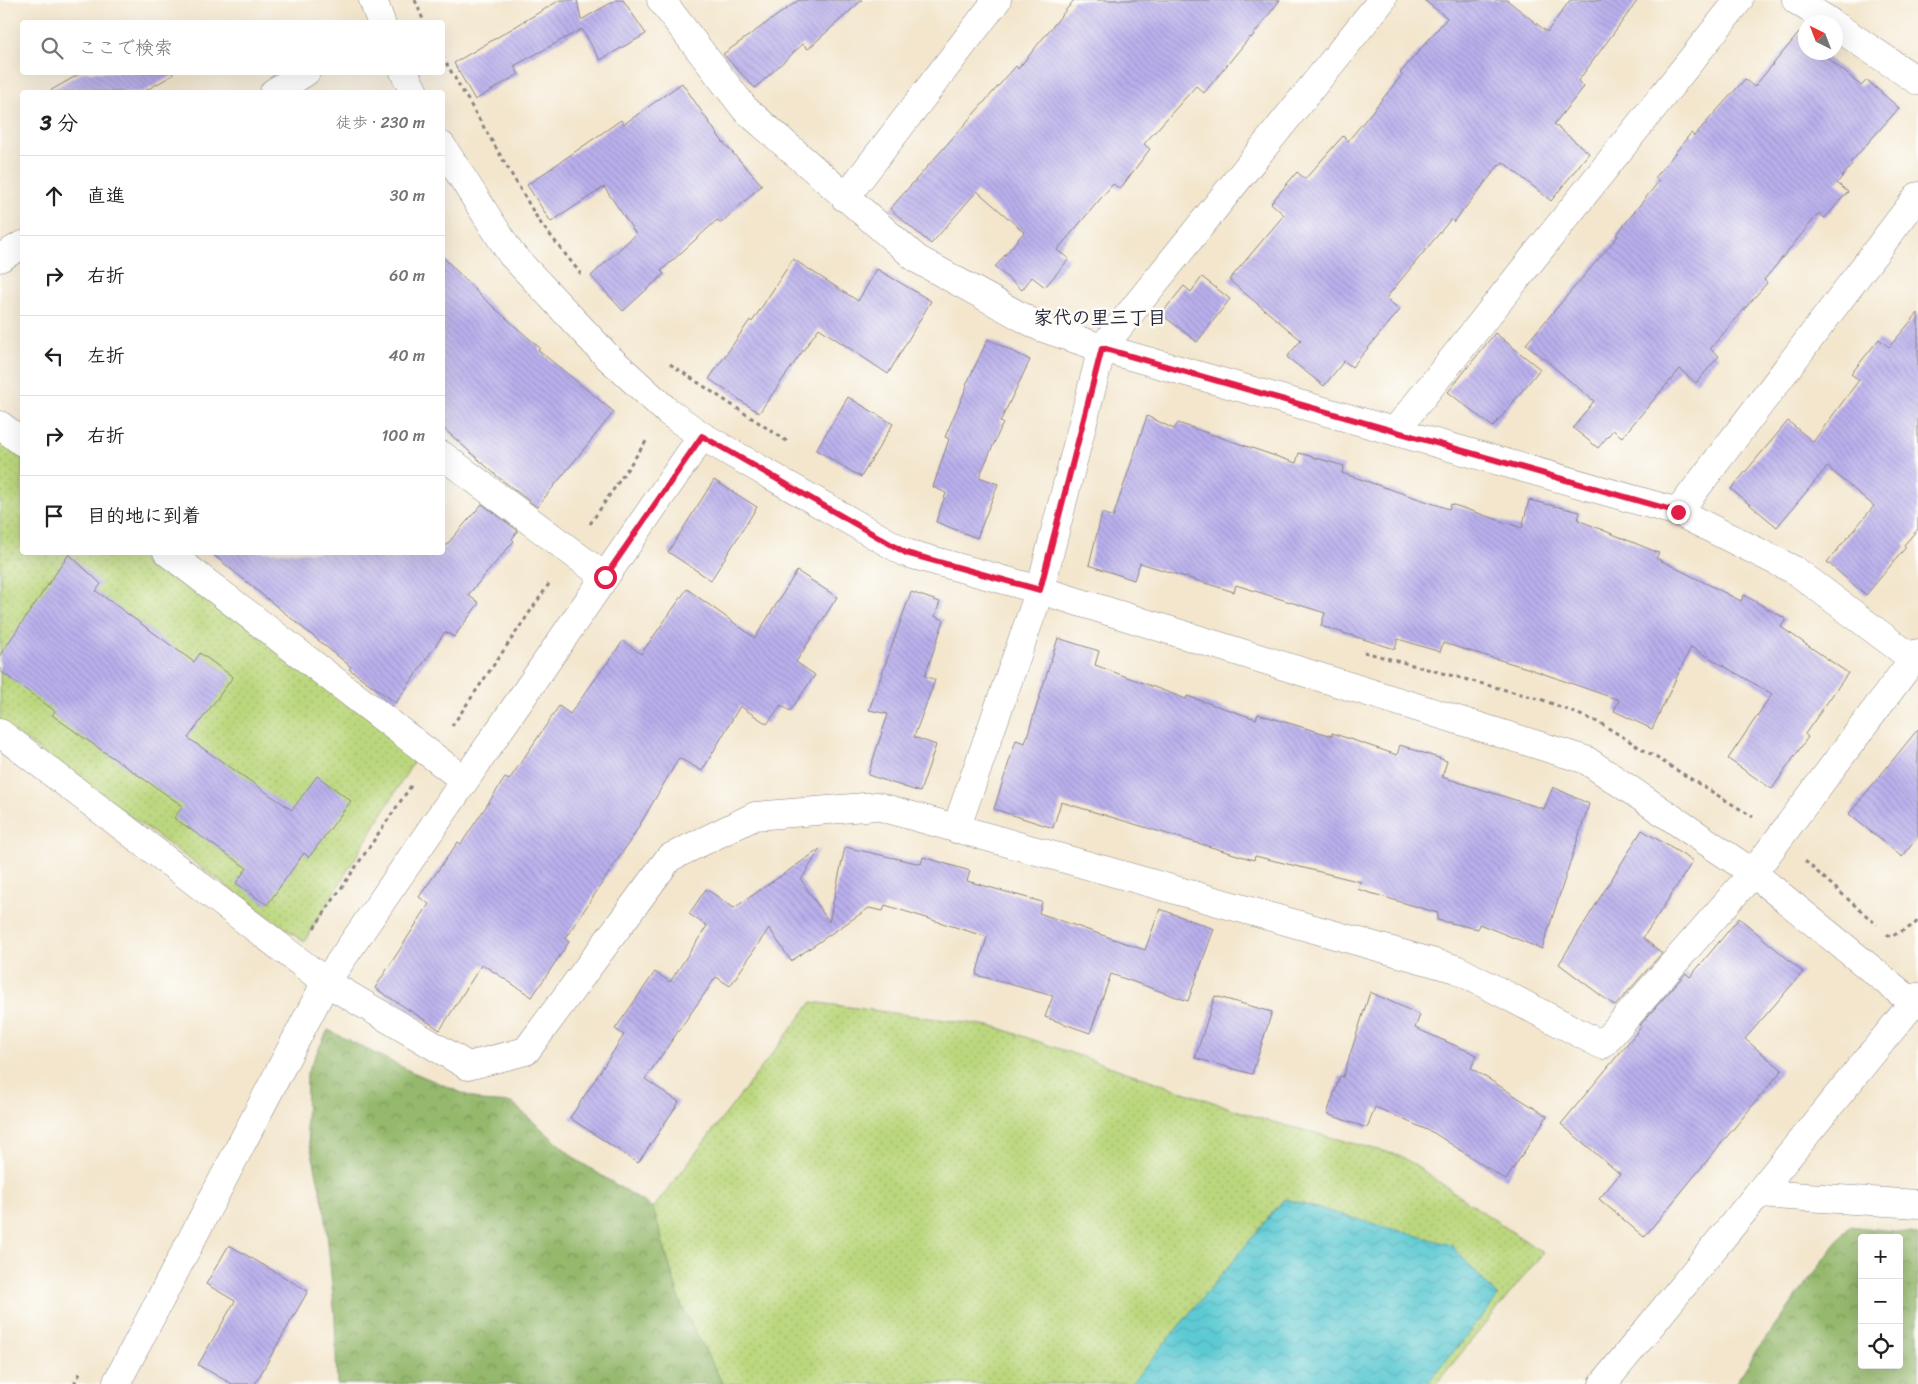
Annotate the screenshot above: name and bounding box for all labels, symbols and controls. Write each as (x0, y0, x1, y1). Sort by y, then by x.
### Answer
north arrow (1798, 15, 1843, 60)
search box (20, 20, 445, 75)
text: ここで検索 (78, 31, 173, 64)
icon: search (38, 34, 66, 62)
text: 3 分 (40, 104, 78, 142)
text: 徒歩 · 230 m (336, 108, 425, 137)
text: 直進 (87, 179, 125, 212)
text: 30 m (390, 181, 425, 210)
icon: ahead (40, 182, 68, 210)
text: 右折 (87, 259, 125, 292)
text: 60 m (389, 261, 425, 290)
icon: right (40, 262, 68, 290)
district label: 家代の里三丁目 (1033, 301, 1167, 334)
text: 左折 (87, 339, 125, 372)
text: 40 m (388, 341, 425, 370)
icon: left (40, 342, 68, 370)
text: 右折 (87, 419, 125, 452)
text: 100 m (381, 421, 425, 450)
icon: right (40, 422, 68, 450)
text: 目的地に到着 (87, 499, 201, 532)
route end (1667, 501, 1690, 524)
icon: arrive (40, 502, 68, 530)
route start (594, 566, 617, 589)
map controls (1858, 1234, 1903, 1369)
button: + (1858, 1234, 1903, 1279)
button: − (1858, 1279, 1903, 1324)
button: locate (1858, 1324, 1903, 1369)

